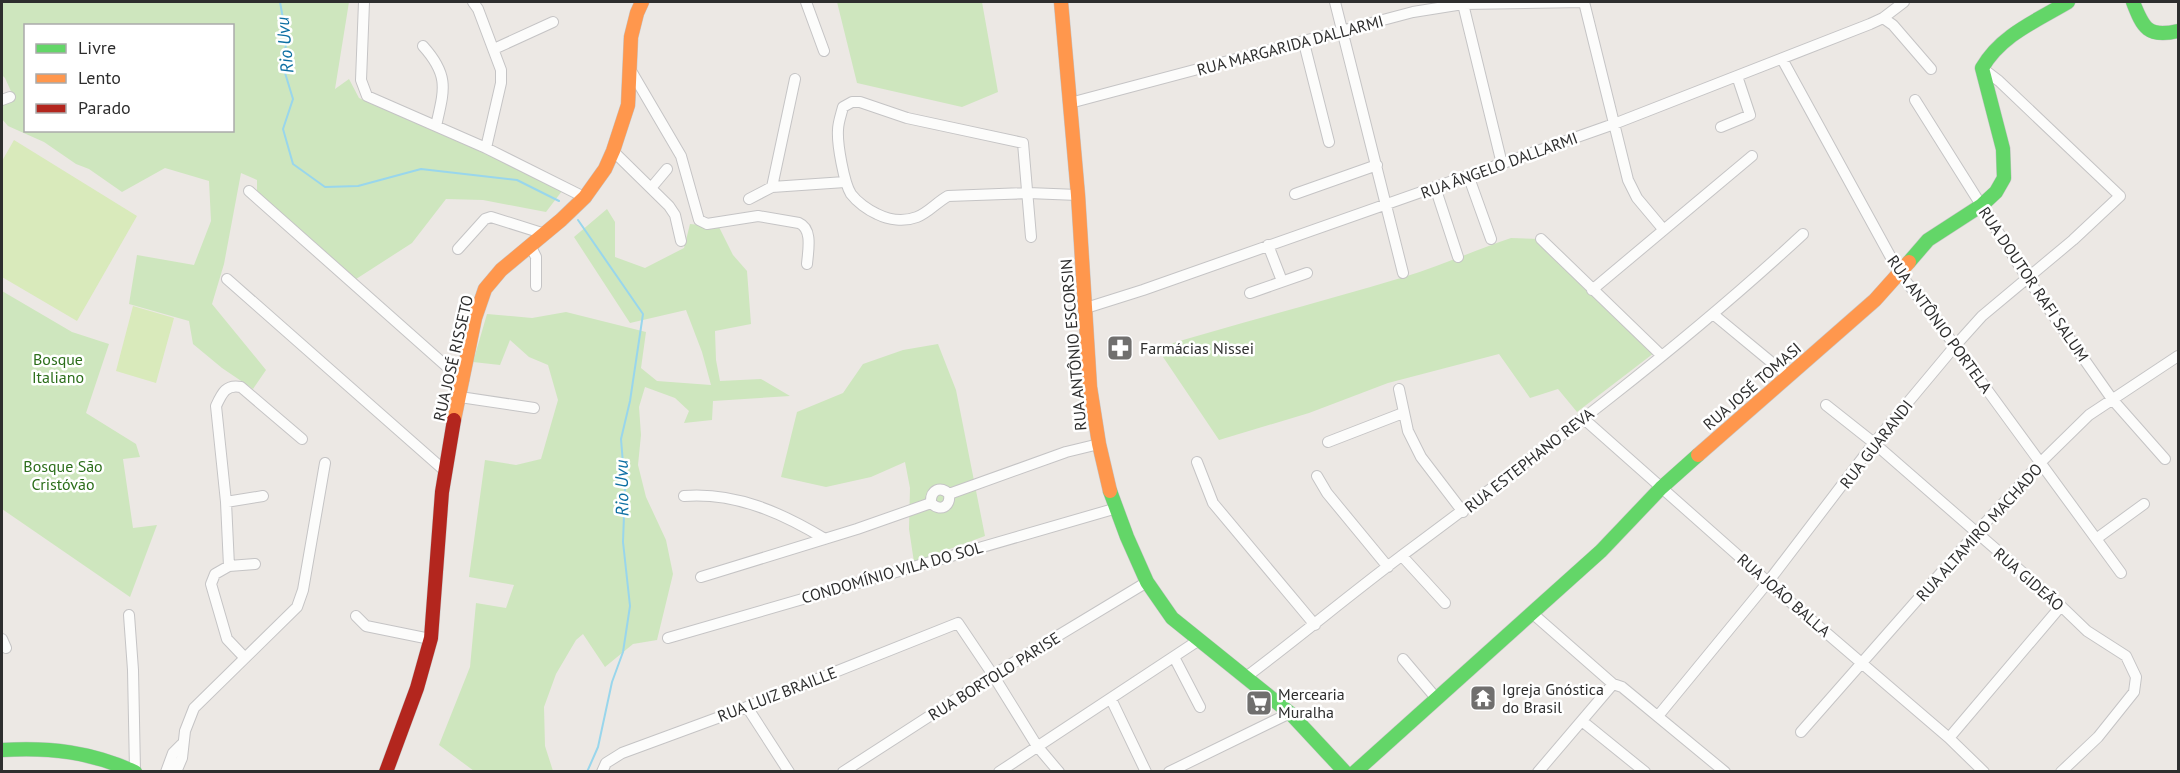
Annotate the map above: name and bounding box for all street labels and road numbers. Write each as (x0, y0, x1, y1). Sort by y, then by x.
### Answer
street label: RUA MARGARIDA DALLARMI (1194, 10, 1386, 80)
street label: RUA ÂNGELO DALLARMI (1418, 127, 1580, 203)
street label: RUA DOUTOR RAFI SALUM (1975, 203, 2093, 365)
street label: RUA ANTÔNIO PORTELA (1883, 251, 1997, 397)
street label: RUA ANTÔNIO ESCORSIN (1056, 258, 1090, 432)
street label: RUA JOSÉ RISSETO (429, 293, 477, 423)
street label: RUA JOSÉ TOMASI (1699, 338, 1805, 434)
street label: RUA GUARANDI (1835, 396, 1917, 492)
street label: RUA ESTEPHANO REVA (1460, 403, 1598, 517)
street label: RUA ALTAMIRO MACHADO (1912, 459, 2046, 605)
street label: CONDOMÍNIO VILA DO SOL (799, 537, 985, 607)
street label: RUA GIDEÃO (1990, 543, 2068, 615)
street label: RUA JOÃO BALLA (1733, 549, 1835, 641)
street label: RUA BORTOLO PARISE (924, 627, 1064, 725)
street label: RUA LUIZ BRAILLE (715, 662, 839, 726)

